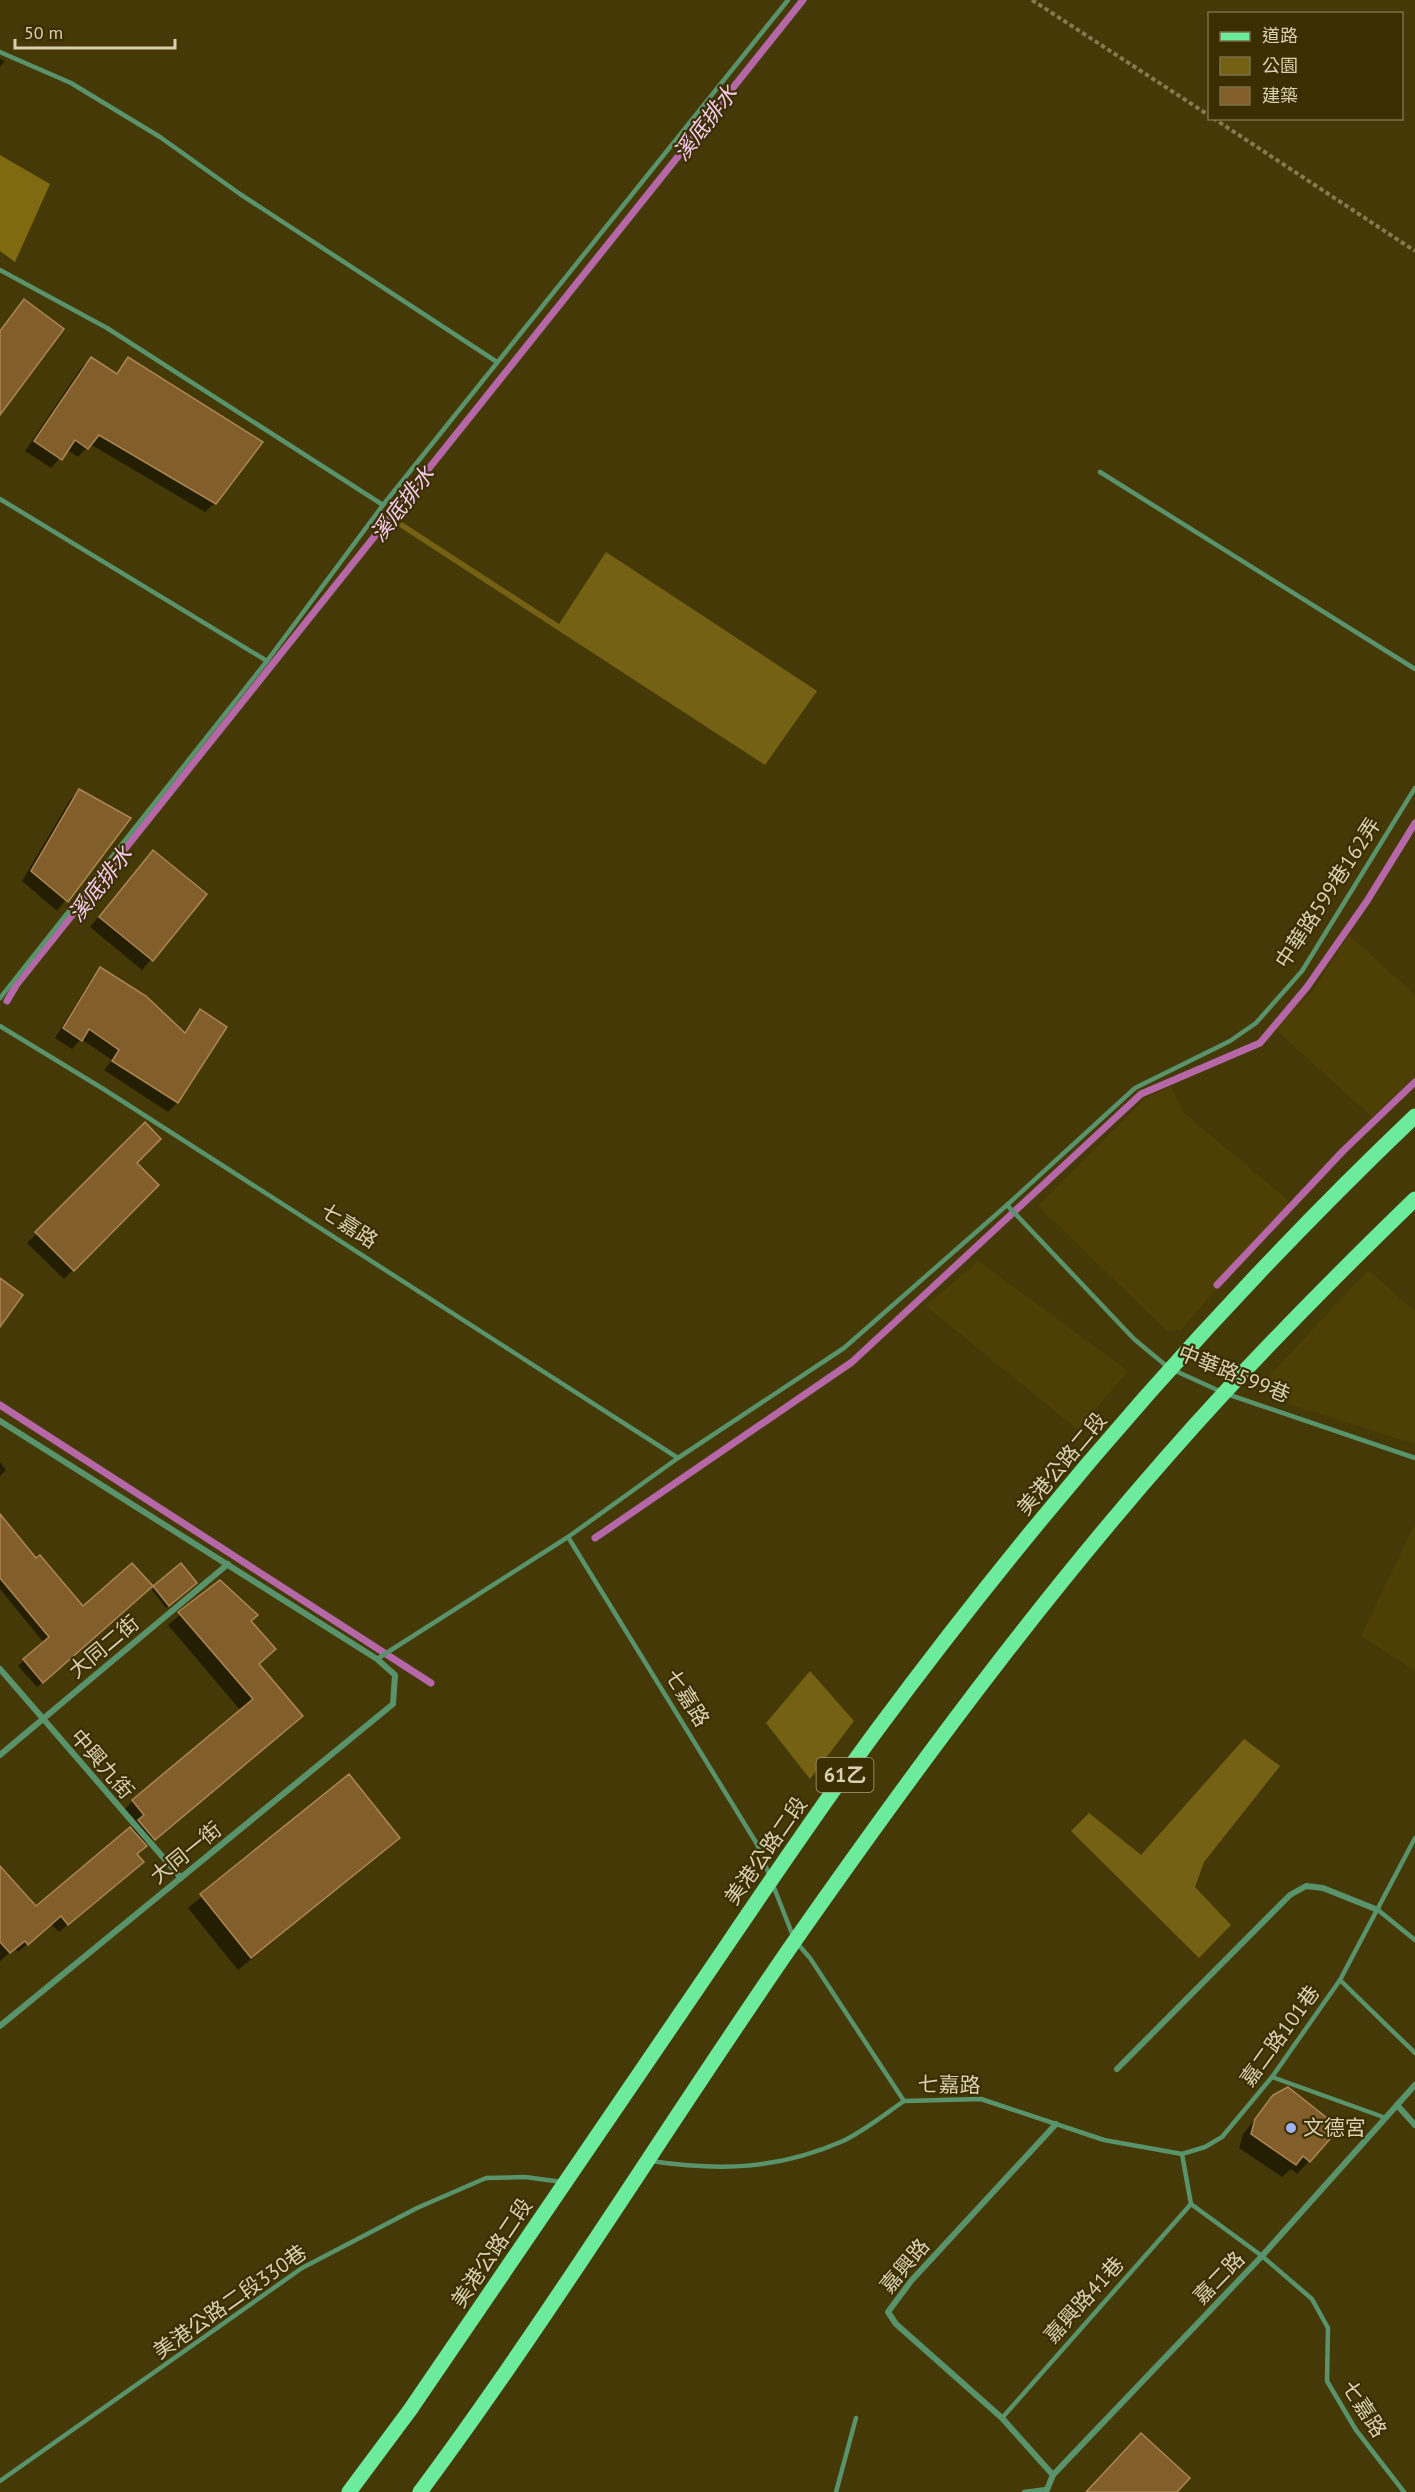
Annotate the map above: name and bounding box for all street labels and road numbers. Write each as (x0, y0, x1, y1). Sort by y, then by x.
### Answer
street label: 中華路599巷162弄 (1269, 813, 1386, 973)
street label: 七嘉路 (316, 1197, 383, 1254)
street label: 中華路599巷 (1174, 1339, 1294, 1408)
street label: 美港公路二段 (1011, 1407, 1112, 1521)
street label: 大同二街 (63, 1609, 145, 1684)
street label: 七嘉路 (659, 1664, 716, 1732)
street label: 中興九街 (65, 1723, 140, 1804)
road number: 61乙 (816, 1758, 874, 1792)
street label: 美港公路二段 (718, 1791, 813, 1910)
street label: 大同一街 (145, 1816, 227, 1890)
street label: 嘉二路101巷 (1234, 1980, 1325, 2092)
street label: 七嘉路 (917, 2070, 981, 2099)
street label: 美港公路二段 (445, 2193, 538, 2312)
street label: 嘉興路 (874, 2233, 935, 2298)
street label: 美港公路二段330巷 (148, 2239, 312, 2365)
street label: 嘉二路 (1187, 2246, 1250, 2310)
street label: 嘉興路41巷 (1038, 2251, 1129, 2348)
street label: 七嘉路 (1336, 2375, 1393, 2442)

